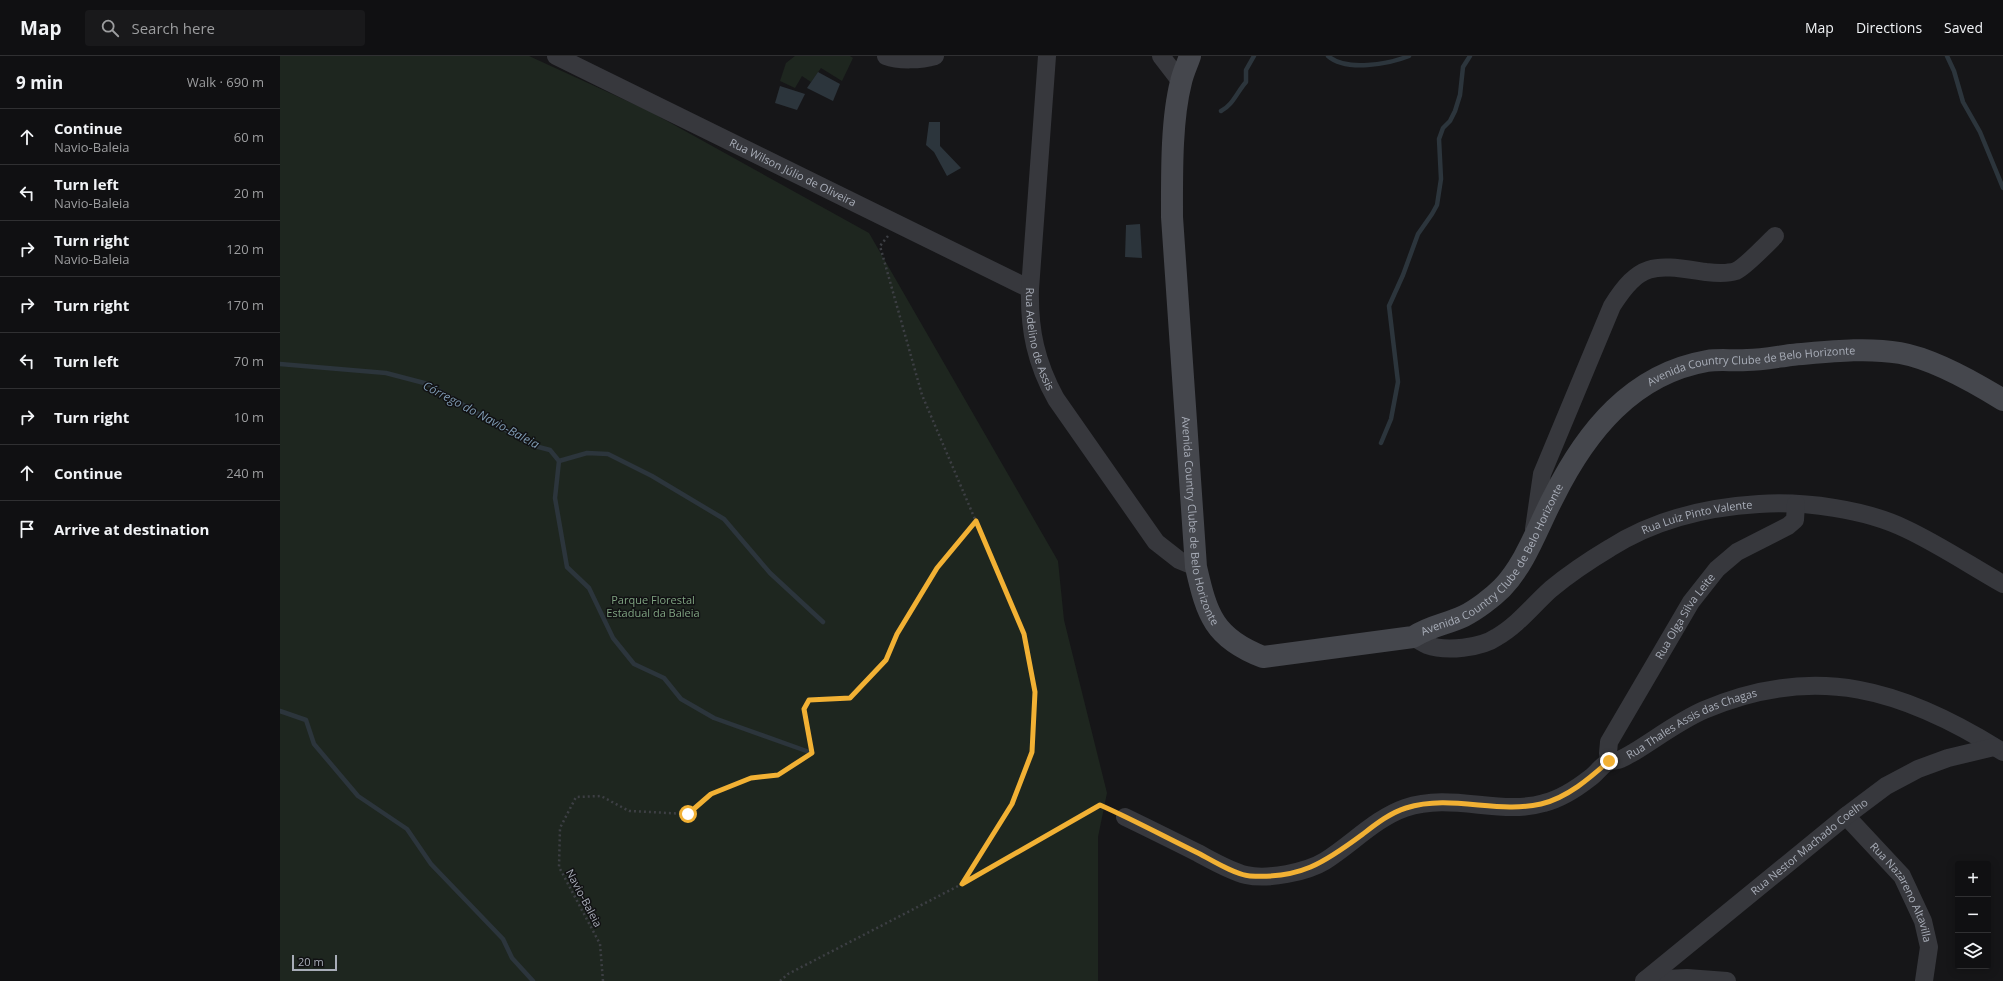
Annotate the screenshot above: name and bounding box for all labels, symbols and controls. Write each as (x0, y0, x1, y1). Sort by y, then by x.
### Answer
search box (85, 10, 365, 46)
text: Map (20, 15, 61, 41)
icon: search (99, 17, 121, 39)
text: Search here (131, 18, 215, 38)
text: Map (1805, 18, 1834, 37)
text: Directions (1856, 18, 1922, 37)
text: Saved (1944, 18, 1983, 37)
text: 9 min (16, 71, 63, 94)
text: Walk · 690 m (187, 73, 264, 91)
text: Continue (54, 118, 122, 138)
icon: ahead (16, 126, 38, 148)
text: 60 m (234, 128, 264, 146)
street label: Rua Wilson Júlio de Oliveira (727, 135, 859, 210)
text: Navio-Baleia (54, 138, 130, 156)
text: Turn left (54, 174, 119, 194)
icon: left (16, 182, 38, 204)
text: 20 m (234, 184, 264, 202)
text: Navio-Baleia (54, 194, 130, 212)
text: Turn right (54, 230, 129, 250)
icon: right (16, 238, 38, 260)
text: 120 m (226, 240, 264, 258)
text: Navio-Baleia (54, 250, 130, 268)
street label: Rua Adelino de Assis (1023, 288, 1058, 393)
icon: right (16, 294, 38, 316)
text: Turn right (54, 295, 129, 315)
text: 170 m (226, 296, 264, 314)
street label: Avenida Country Clube de Belo Horizonte (1644, 342, 1855, 389)
icon: left (16, 350, 38, 372)
text: Turn left (54, 351, 119, 371)
text: 70 m (234, 352, 264, 370)
water label: Córrego do Navio-Baleia (420, 377, 542, 453)
icon: right (16, 406, 38, 428)
text: Turn right (54, 407, 129, 427)
text: 10 m (234, 408, 264, 426)
street label: Avenida Country Clube de Belo Horizonte (1179, 416, 1223, 628)
icon: ahead (16, 462, 38, 484)
text: Continue (54, 463, 122, 483)
text: 240 m (226, 464, 264, 482)
street label: Avenida Country Clube de Belo Horizonte (1418, 481, 1566, 639)
street label: Rua Luiz Pinto Valente (1639, 496, 1753, 537)
icon: arrive (16, 518, 38, 540)
text: Arrive at destination (54, 519, 209, 539)
street label: Rua Olga Silva Leite (1651, 570, 1718, 662)
park label: Parque Florestal Estadual da Baleia (606, 592, 700, 620)
street label: Rua Thales Assis das Chagas (1623, 685, 1758, 762)
route end (1600, 752, 1618, 770)
street label: Rua Nestor Machado Coelho (1747, 794, 1871, 898)
route start (679, 805, 697, 823)
street label: Rua Nazareno Altavilla (1867, 839, 1936, 944)
map controls (1955, 861, 1991, 969)
button: + (1955, 861, 1991, 897)
street label: Navio-Baleia (563, 866, 606, 929)
button: − (1955, 897, 1991, 933)
button: layers (1955, 933, 1991, 969)
scale bar (292, 953, 337, 972)
text: 20 m (298, 954, 324, 969)

